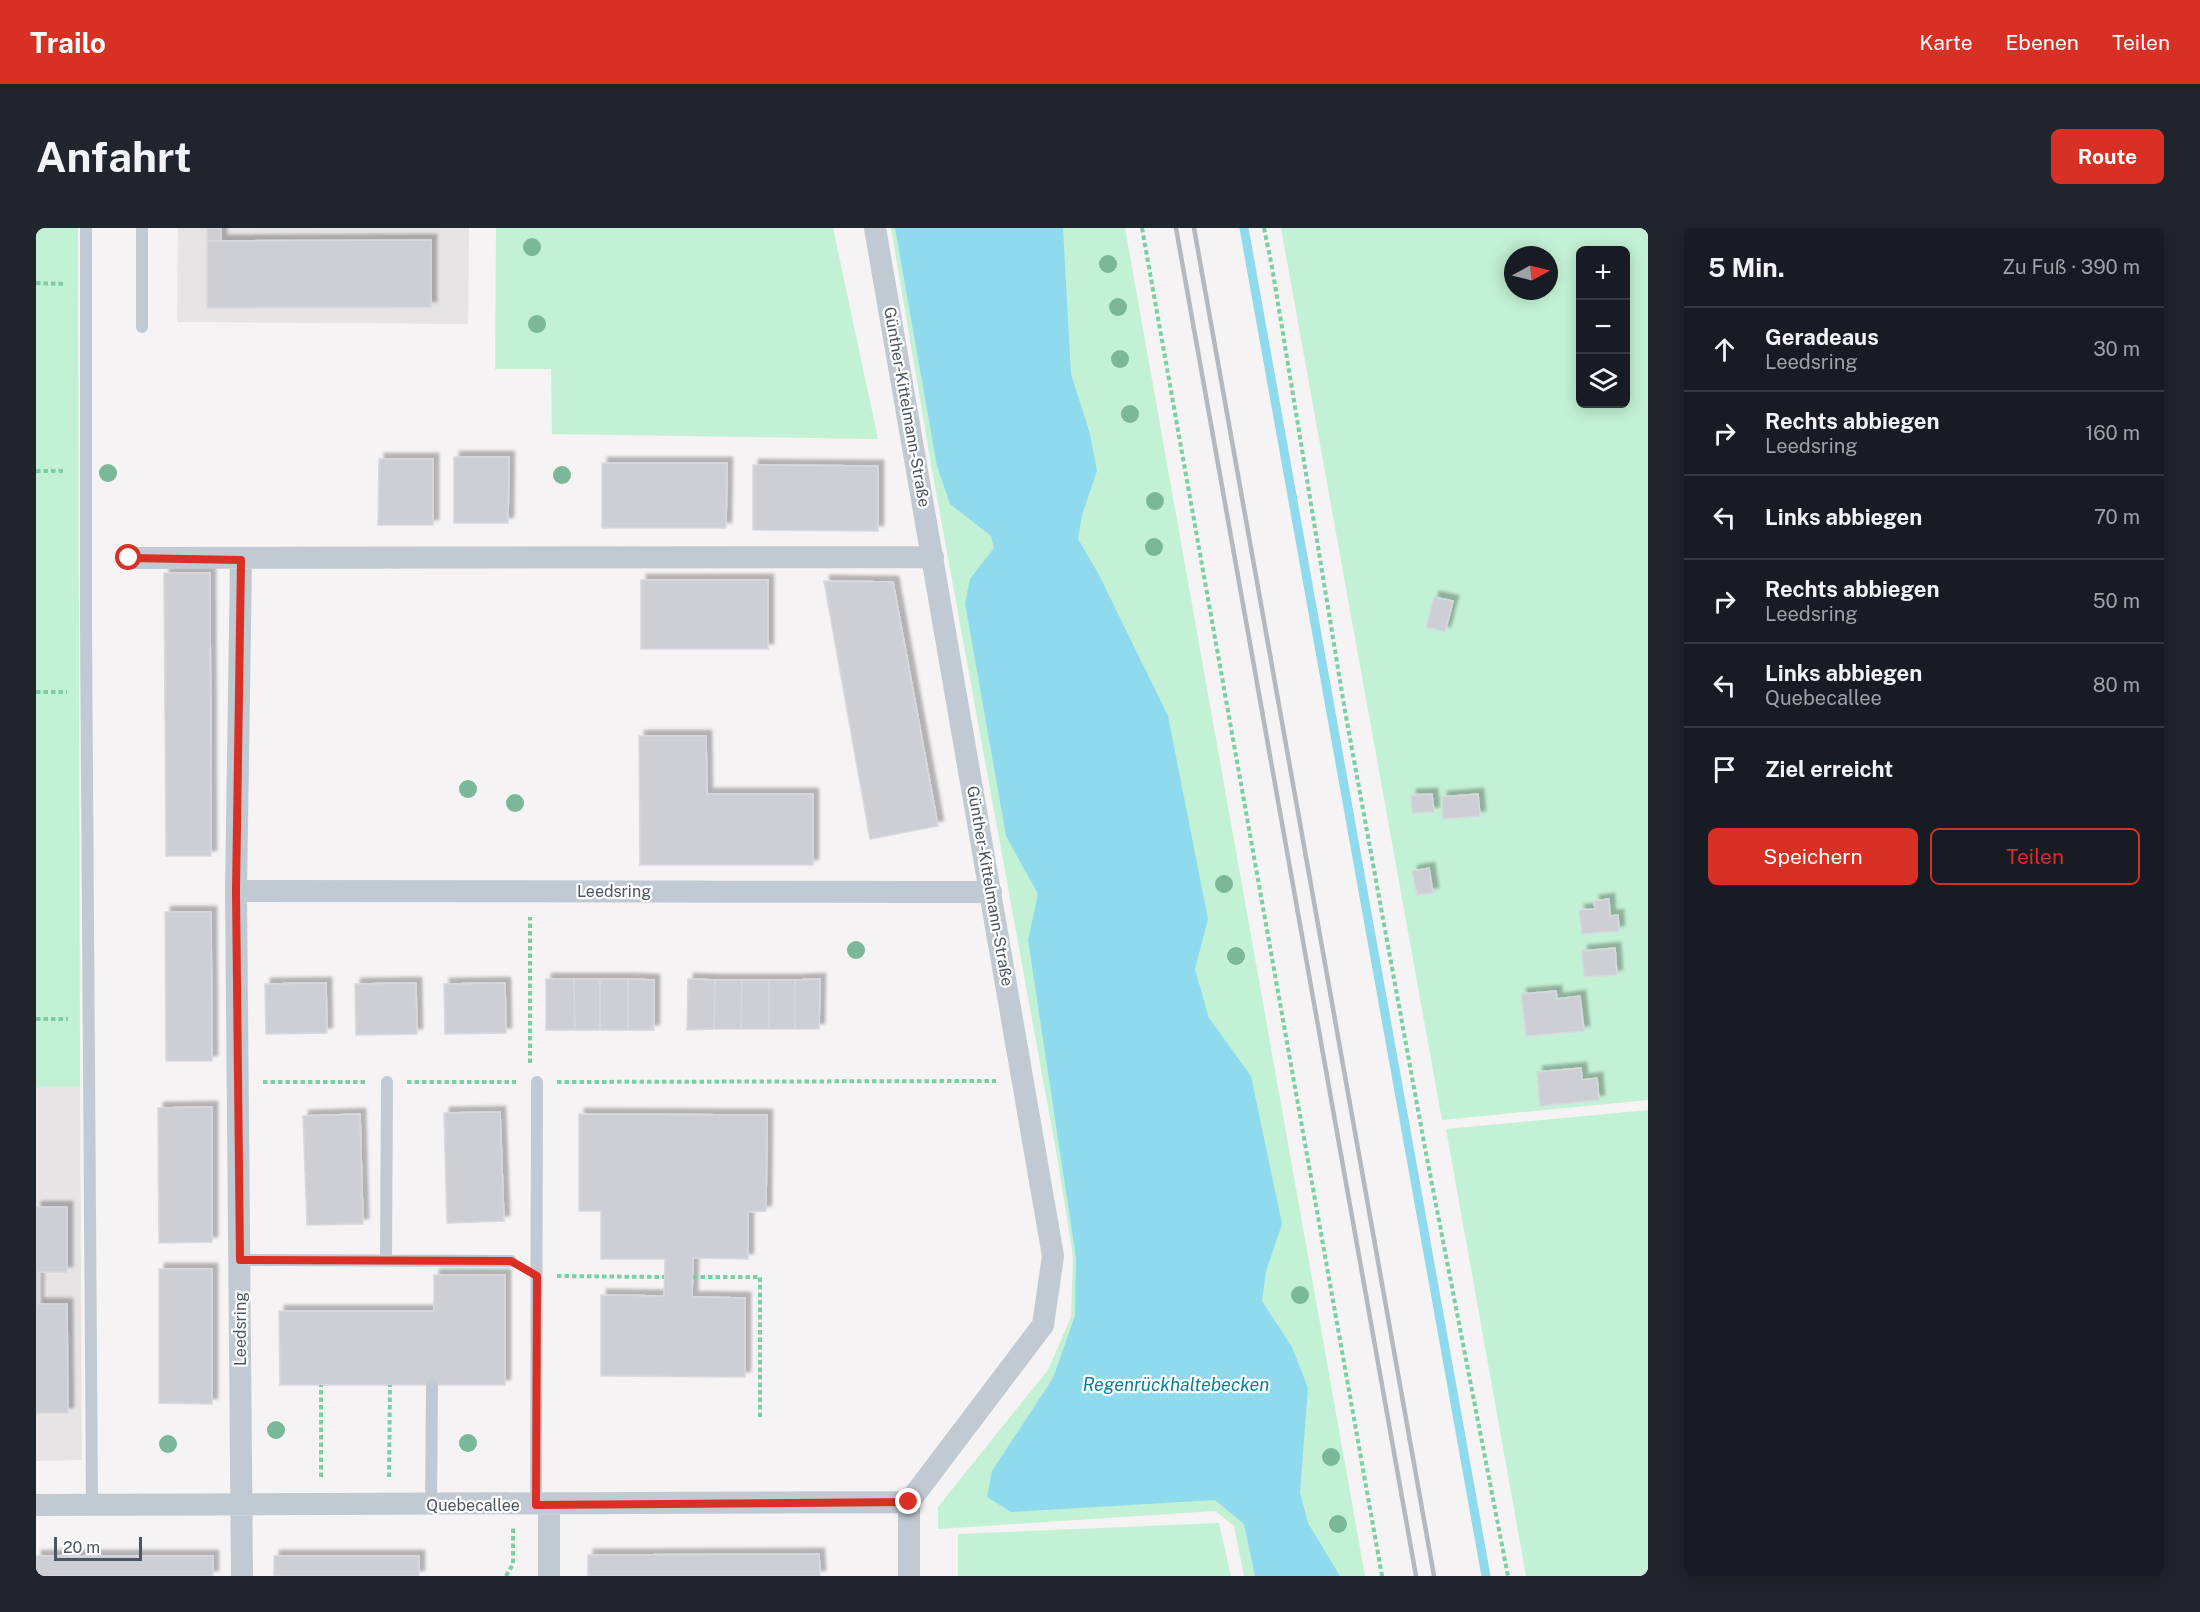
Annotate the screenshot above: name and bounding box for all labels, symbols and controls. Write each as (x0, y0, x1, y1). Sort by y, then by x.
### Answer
text: Trailo (30, 26, 106, 59)
text: Karte (1919, 30, 1973, 55)
text: Ebenen (2006, 30, 2079, 55)
text: Teilen (2112, 30, 2170, 55)
button: Route (2051, 129, 2164, 184)
text: Anfahrt (36, 132, 192, 181)
north arrow (1504, 246, 1558, 300)
map controls (1576, 246, 1630, 408)
button: + (1576, 246, 1630, 300)
text: 5 Min. (1708, 252, 1785, 283)
text: Zu Fuß · 390 m (2002, 255, 2140, 279)
button: − (1576, 300, 1630, 354)
street label: Günther-Kittelmann-Straße (880, 305, 934, 509)
text: Geradeaus (1765, 324, 1879, 350)
icon: ahead (1708, 333, 1741, 366)
text: 30 m (2093, 337, 2140, 361)
text: Leedsring (1765, 350, 1858, 374)
button: layers (1576, 354, 1630, 408)
text: Rechts abbiegen (1765, 408, 1940, 434)
icon: right (1708, 417, 1741, 450)
text: 160 m (2085, 421, 2140, 445)
text: Leedsring (1765, 434, 1858, 458)
icon: left (1708, 501, 1741, 534)
text: Links abbiegen (1765, 504, 1922, 530)
text: 70 m (2094, 505, 2140, 529)
route start (115, 544, 141, 570)
text: Rechts abbiegen (1765, 576, 1940, 602)
icon: right (1708, 585, 1741, 618)
text: 50 m (2093, 589, 2140, 613)
text: Leedsring (1765, 602, 1858, 626)
text: Links abbiegen (1765, 660, 1922, 686)
icon: left (1708, 669, 1741, 702)
text: 80 m (2093, 673, 2140, 697)
text: Quebecallee (1765, 686, 1882, 710)
icon: arrive (1708, 753, 1741, 786)
text: Ziel erreicht (1765, 756, 1893, 782)
street label: Günther-Kittelmann-Straße (963, 784, 1017, 988)
button: Speichern (1708, 828, 1918, 885)
button: Teilen (1930, 828, 2140, 885)
street label: Leedsring (577, 882, 651, 901)
street label: Leedsring (231, 1292, 250, 1366)
water label: Regenrückhaltebecken (1083, 1374, 1269, 1395)
route end (895, 1488, 921, 1514)
street label: Quebecallee (426, 1496, 520, 1515)
scale bar (54, 1534, 142, 1562)
text: 20 m (63, 1538, 100, 1557)

